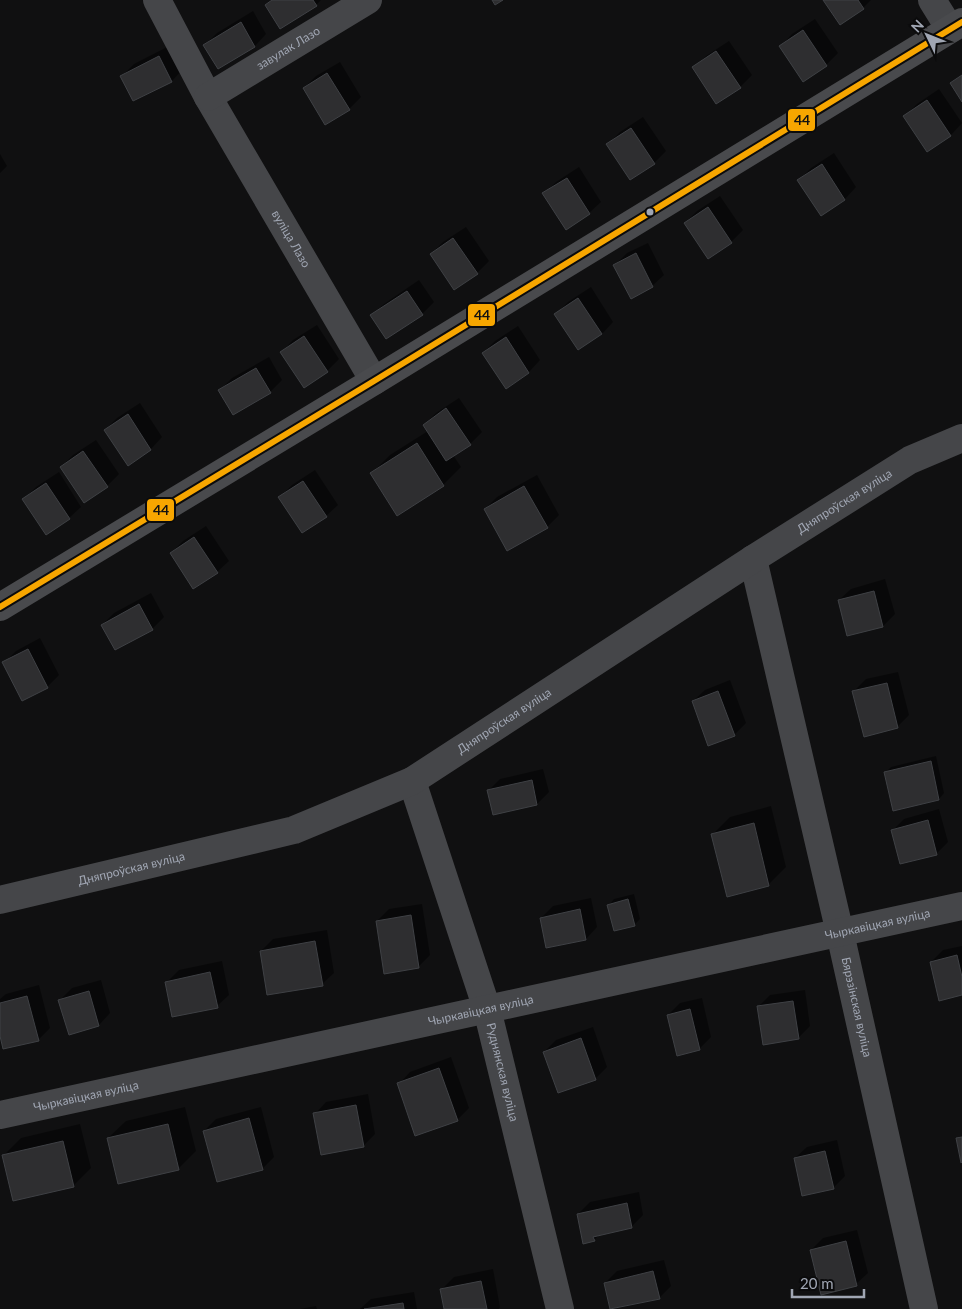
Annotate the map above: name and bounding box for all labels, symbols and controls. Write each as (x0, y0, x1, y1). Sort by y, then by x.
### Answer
north arrow (902, 10, 952, 60)
text: N (907, 16, 927, 36)
street label: завулак Лазо (254, 23, 323, 73)
line badge: 44 (787, 108, 816, 132)
text: 44 (794, 111, 810, 128)
street label: вуліца Лазо (269, 207, 314, 270)
unlabelled marker (645, 207, 655, 217)
line badge: 44 (467, 303, 496, 327)
text: 44 (474, 306, 490, 323)
street label: Дняпроўская вуліца (794, 465, 895, 537)
line badge: 44 (146, 498, 175, 522)
text: 44 (153, 501, 169, 518)
street label: Дняпроўская вуліца (454, 684, 554, 757)
street label: Дняпроўская вуліца (76, 848, 186, 888)
street label: Чыркавіцкая вуліца (823, 905, 931, 943)
street label: Бярэзінская вуліца (839, 956, 876, 1059)
street label: Чыркавіцкая вуліца (427, 991, 535, 1029)
street label: Руднянская вуліца (484, 1021, 522, 1123)
street label: Чыркавіцкая вуліца (32, 1077, 140, 1115)
scale bar (792, 1266, 864, 1298)
text: 20 m (800, 1274, 834, 1292)

